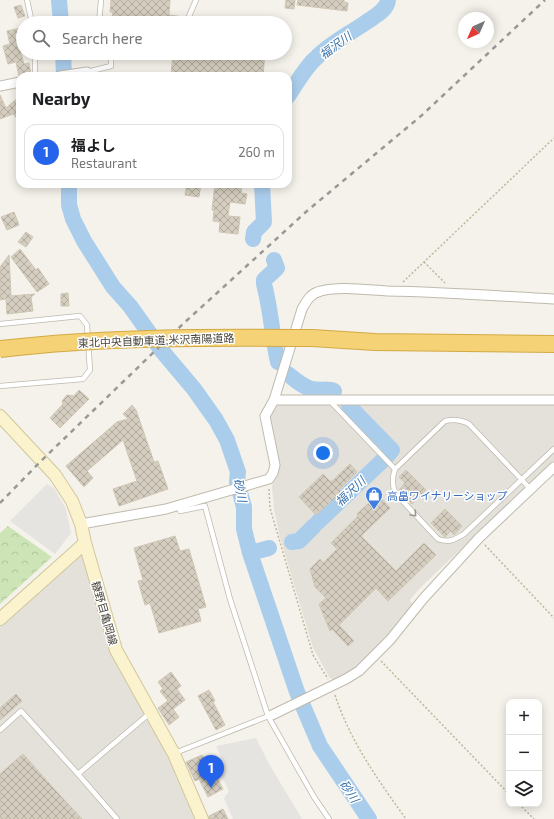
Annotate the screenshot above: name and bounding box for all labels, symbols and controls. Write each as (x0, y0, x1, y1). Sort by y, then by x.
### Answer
north arrow (458, 12, 494, 48)
search box (16, 16, 292, 60)
icon: search (30, 27, 52, 49)
water label: 福沢川 (316, 28, 355, 61)
text: Search here (62, 29, 143, 47)
text: Nearby (32, 88, 90, 108)
text: 福よし (71, 136, 116, 154)
text: 1 (43, 144, 49, 160)
text: 260 m (238, 144, 275, 160)
text: Restaurant (71, 155, 137, 171)
street label: 東北中央自動車道;米沢南陽道路 (78, 331, 234, 349)
your location (313, 443, 333, 463)
water label: 福沢川 (332, 472, 369, 509)
water label: 砂川 (232, 477, 251, 505)
shop icon: 高畠ワイナリーショップ (364, 485, 384, 510)
place label: 高畠ワイナリーショップ (387, 489, 508, 502)
one-way arrow (409, 509, 416, 516)
street label: 糠野目亀岡線 (90, 579, 120, 647)
map controls (506, 699, 542, 807)
button: + (506, 699, 542, 735)
button: − (506, 735, 542, 771)
pin: 1 (198, 755, 224, 788)
button: layers (506, 771, 542, 807)
water label: 砂川 (337, 777, 364, 807)

